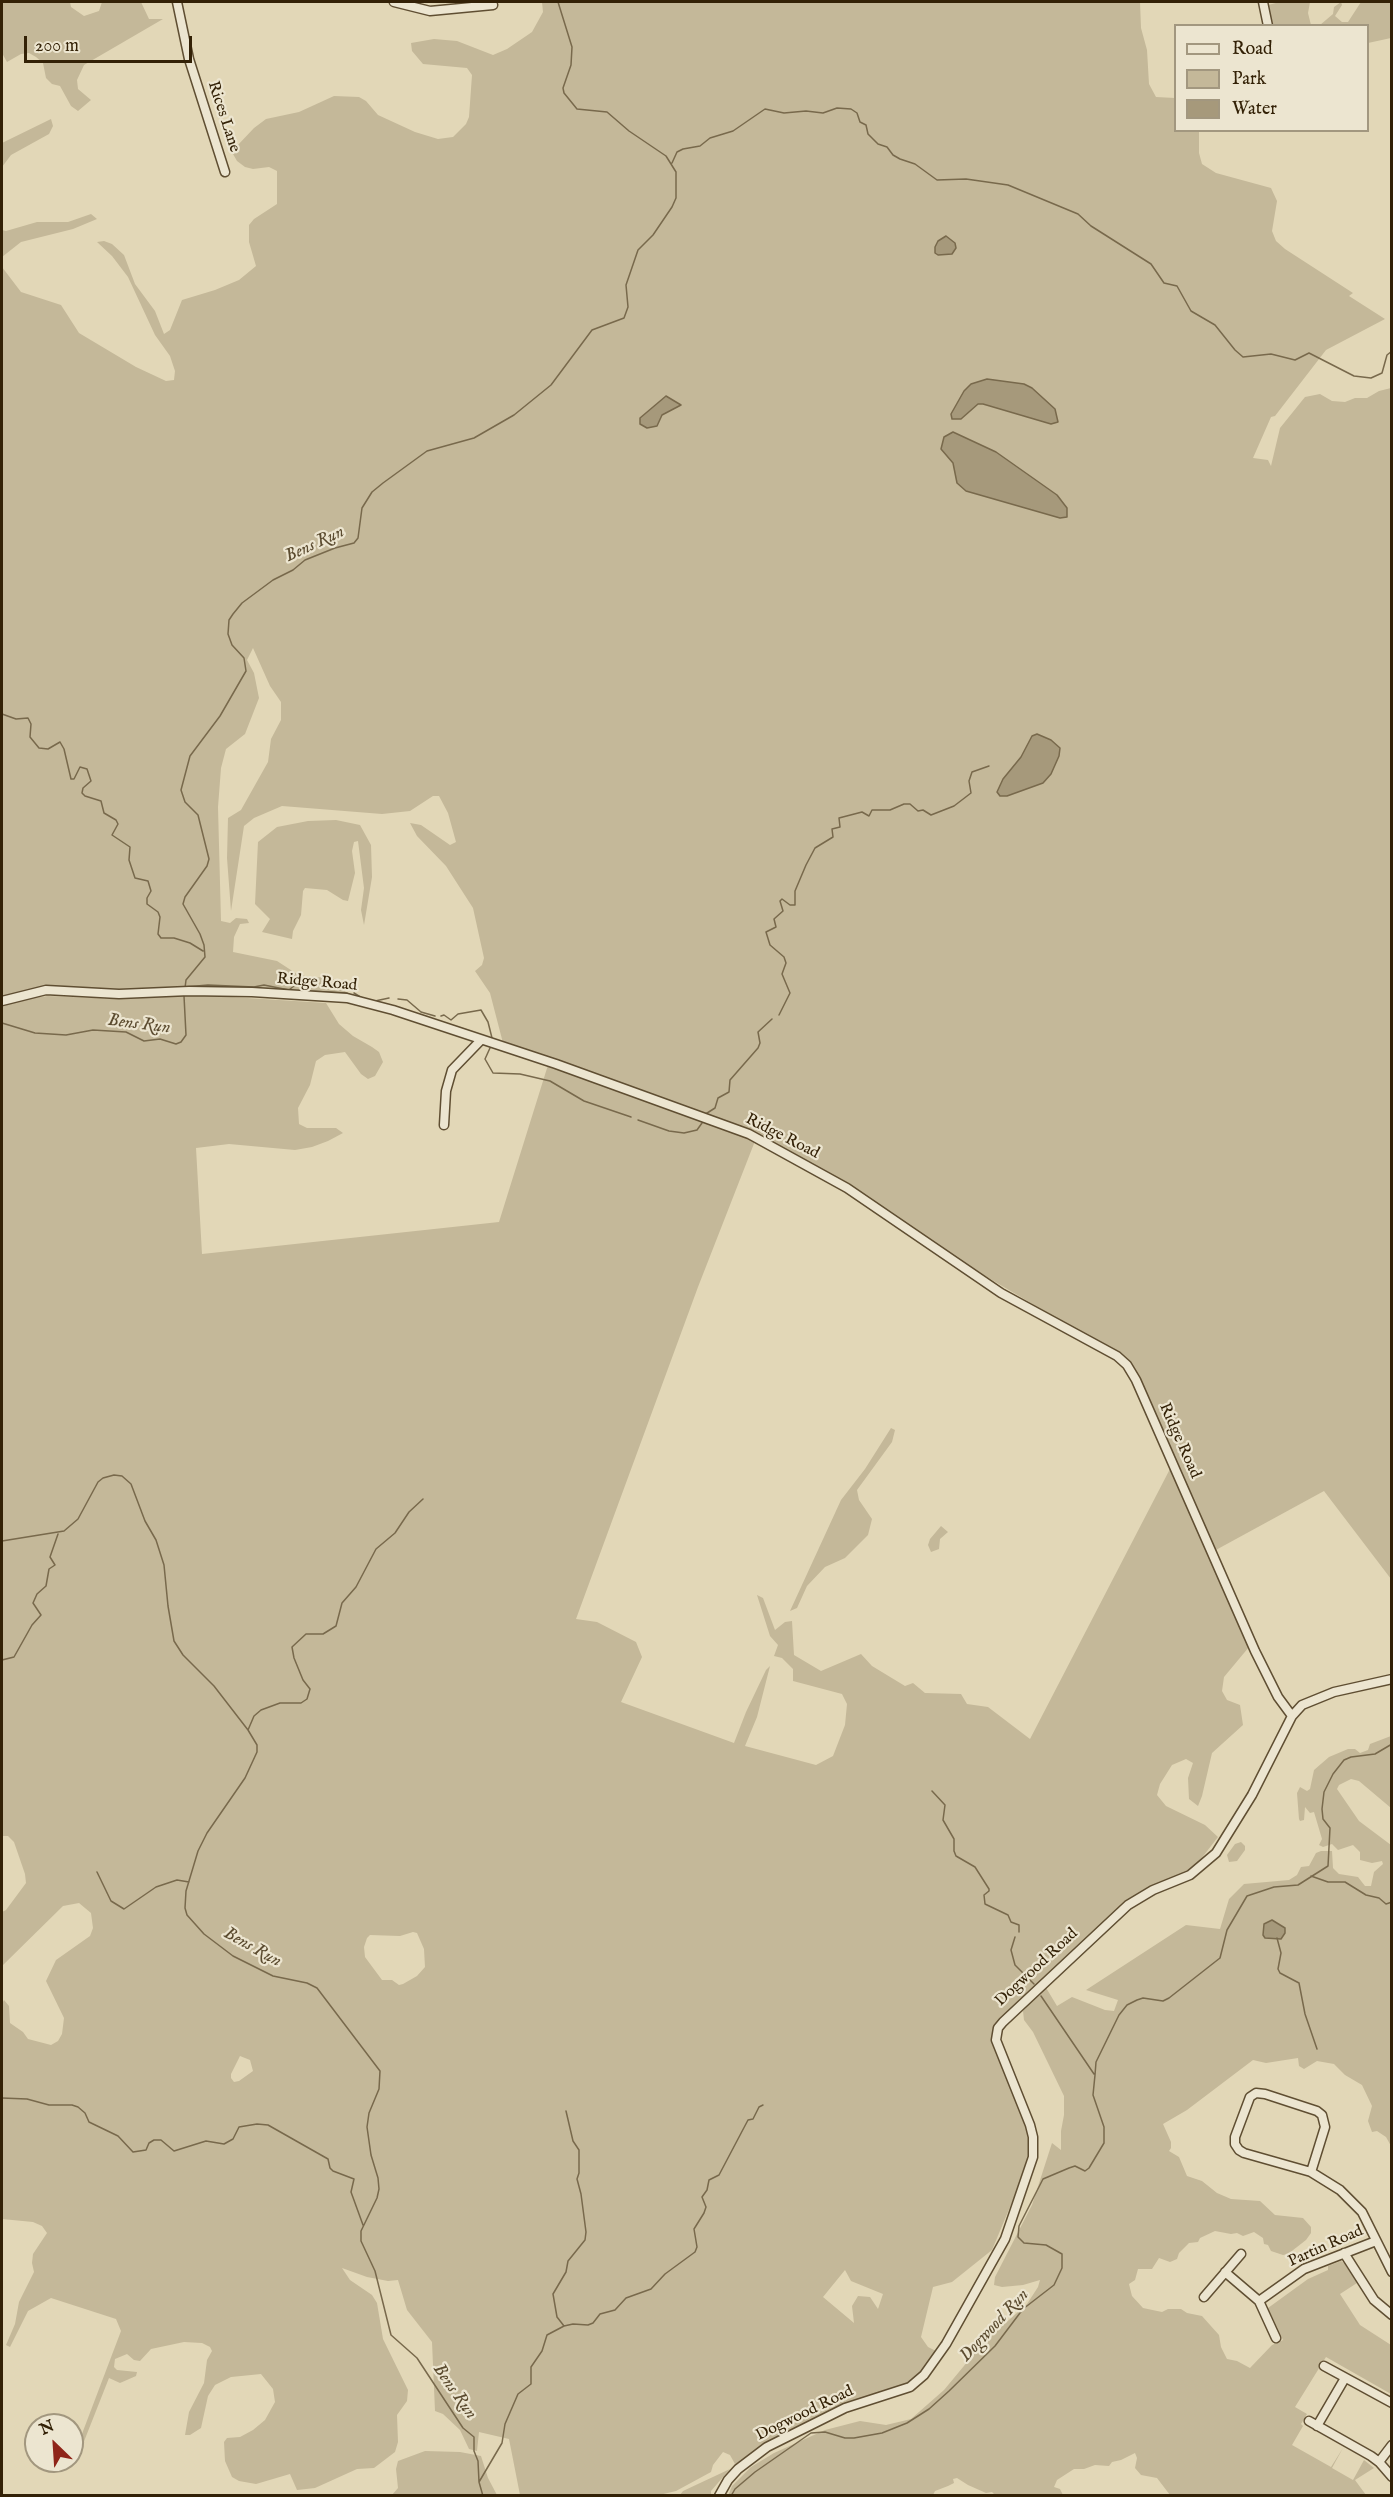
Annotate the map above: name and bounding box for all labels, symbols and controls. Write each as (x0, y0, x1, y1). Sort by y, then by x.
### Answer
scale bar (27, 24, 195, 62)
legend (1174, 24, 1369, 132)
text: 200 m (35, 35, 79, 58)
text: Road (1232, 38, 1273, 61)
text: Park (1232, 68, 1266, 91)
street label: Rices Lane (202, 79, 244, 155)
text: Water (1232, 98, 1277, 121)
water label: Bens Run (282, 522, 348, 568)
street label: Ridge Road (276, 970, 358, 996)
water label: Bens Run (106, 1010, 172, 1040)
street label: Ridge Road (742, 1110, 822, 1164)
street label: Ridge Road (1154, 1400, 1204, 1482)
water label: Bens Run (219, 1923, 285, 1973)
street label: Dogwood Road (992, 1925, 1082, 2011)
street label: Partin Road (1286, 2222, 1366, 2272)
water label: Dogwood Run (956, 2285, 1034, 2367)
water label: Bens Run (427, 2360, 481, 2424)
street label: Dogwood Road (753, 2382, 857, 2446)
north arrow (24, 2413, 84, 2473)
text: N (37, 2417, 58, 2440)

